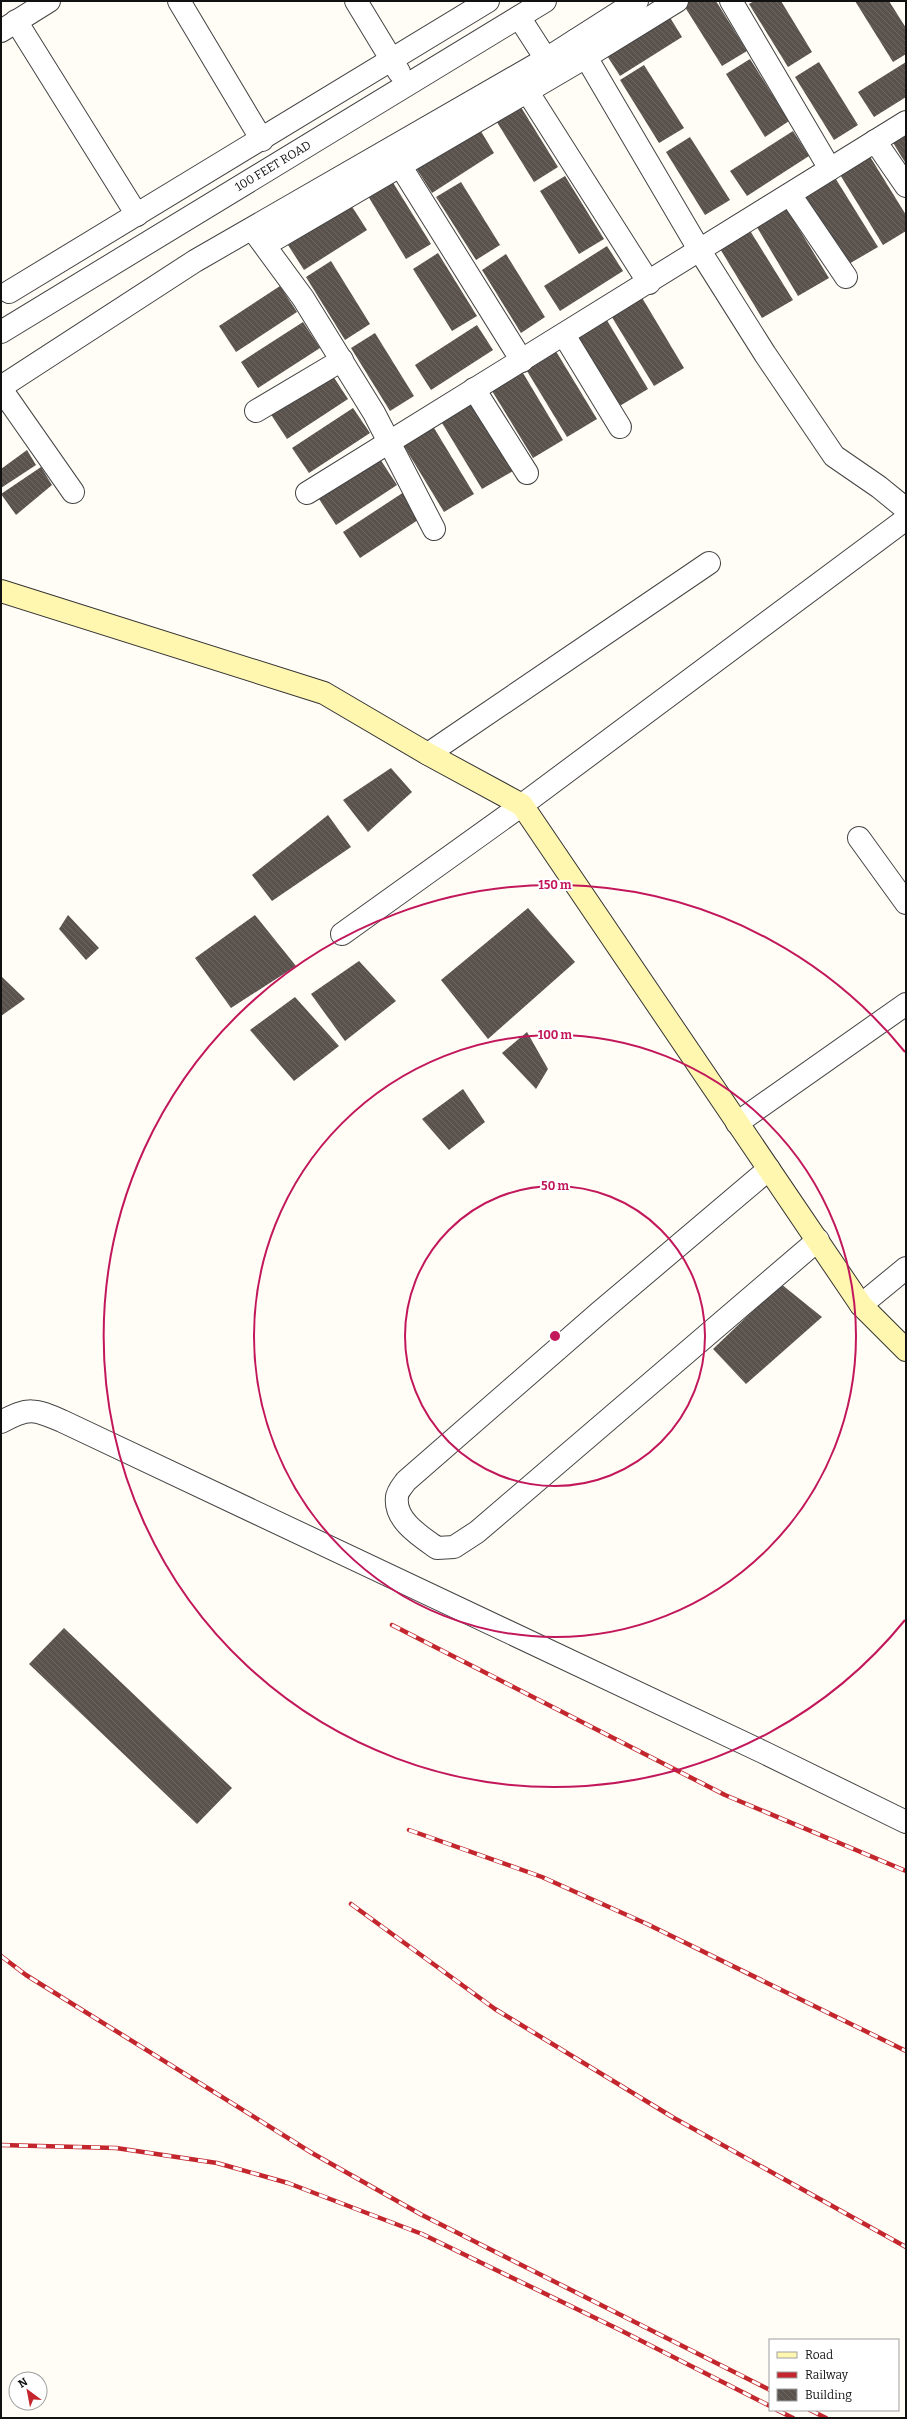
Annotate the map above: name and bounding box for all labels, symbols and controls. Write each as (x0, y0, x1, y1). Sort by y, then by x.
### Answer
street label: 100 FEET ROAD (233, 138, 313, 194)
text: 150 m (539, 878, 572, 892)
text: 100 m (538, 1028, 573, 1042)
text: 50 m (541, 1179, 569, 1193)
centre of rings (548, 1329, 562, 1343)
legend (769, 2339, 899, 2411)
text: Road (805, 2348, 833, 2362)
text: Railway (805, 2368, 849, 2382)
north arrow (8, 2371, 48, 2411)
text: N (16, 2375, 30, 2391)
text: Building (805, 2388, 852, 2402)

